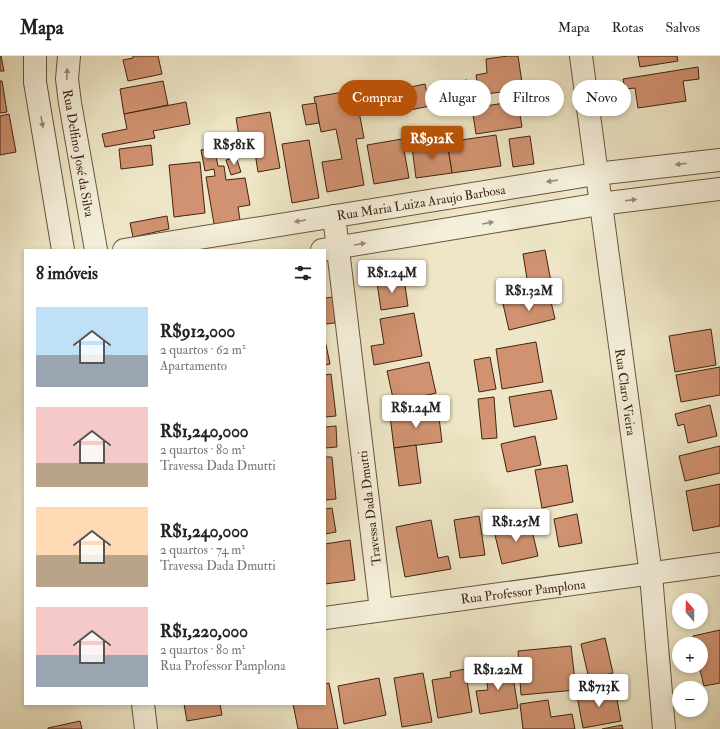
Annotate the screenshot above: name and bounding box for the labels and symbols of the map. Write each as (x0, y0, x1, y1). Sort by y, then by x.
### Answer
one-way arrow (64, 68, 71, 80)
street label: Rua Delfino José da Silva (59, 88, 97, 219)
one-way arrow (39, 116, 45, 128)
pin: R$912K (399, 126, 465, 160)
pin: R$581K (201, 132, 267, 166)
one-way arrow (675, 161, 687, 167)
one-way arrow (546, 178, 558, 184)
street label: Rua Maria Luiza Araujo Barbosa (336, 182, 507, 224)
one-way arrow (625, 197, 637, 203)
one-way arrow (293, 218, 306, 224)
one-way arrow (482, 219, 495, 225)
one-way arrow (354, 241, 366, 247)
pin: R$1.24M (355, 260, 429, 294)
pin: R$1.32M (492, 278, 566, 312)
street label: Rua Claro Vieira (611, 348, 639, 437)
pin: R$1.24M (379, 395, 453, 429)
street label: Travessa Dada Dmutti (355, 449, 385, 566)
pin: R$1.25M (479, 509, 553, 543)
street label: Rua Professor Pamplona (460, 576, 587, 609)
north arrow (672, 593, 708, 629)
pin: R$1.22M (461, 657, 535, 691)
pin: R$713K (566, 674, 632, 708)

